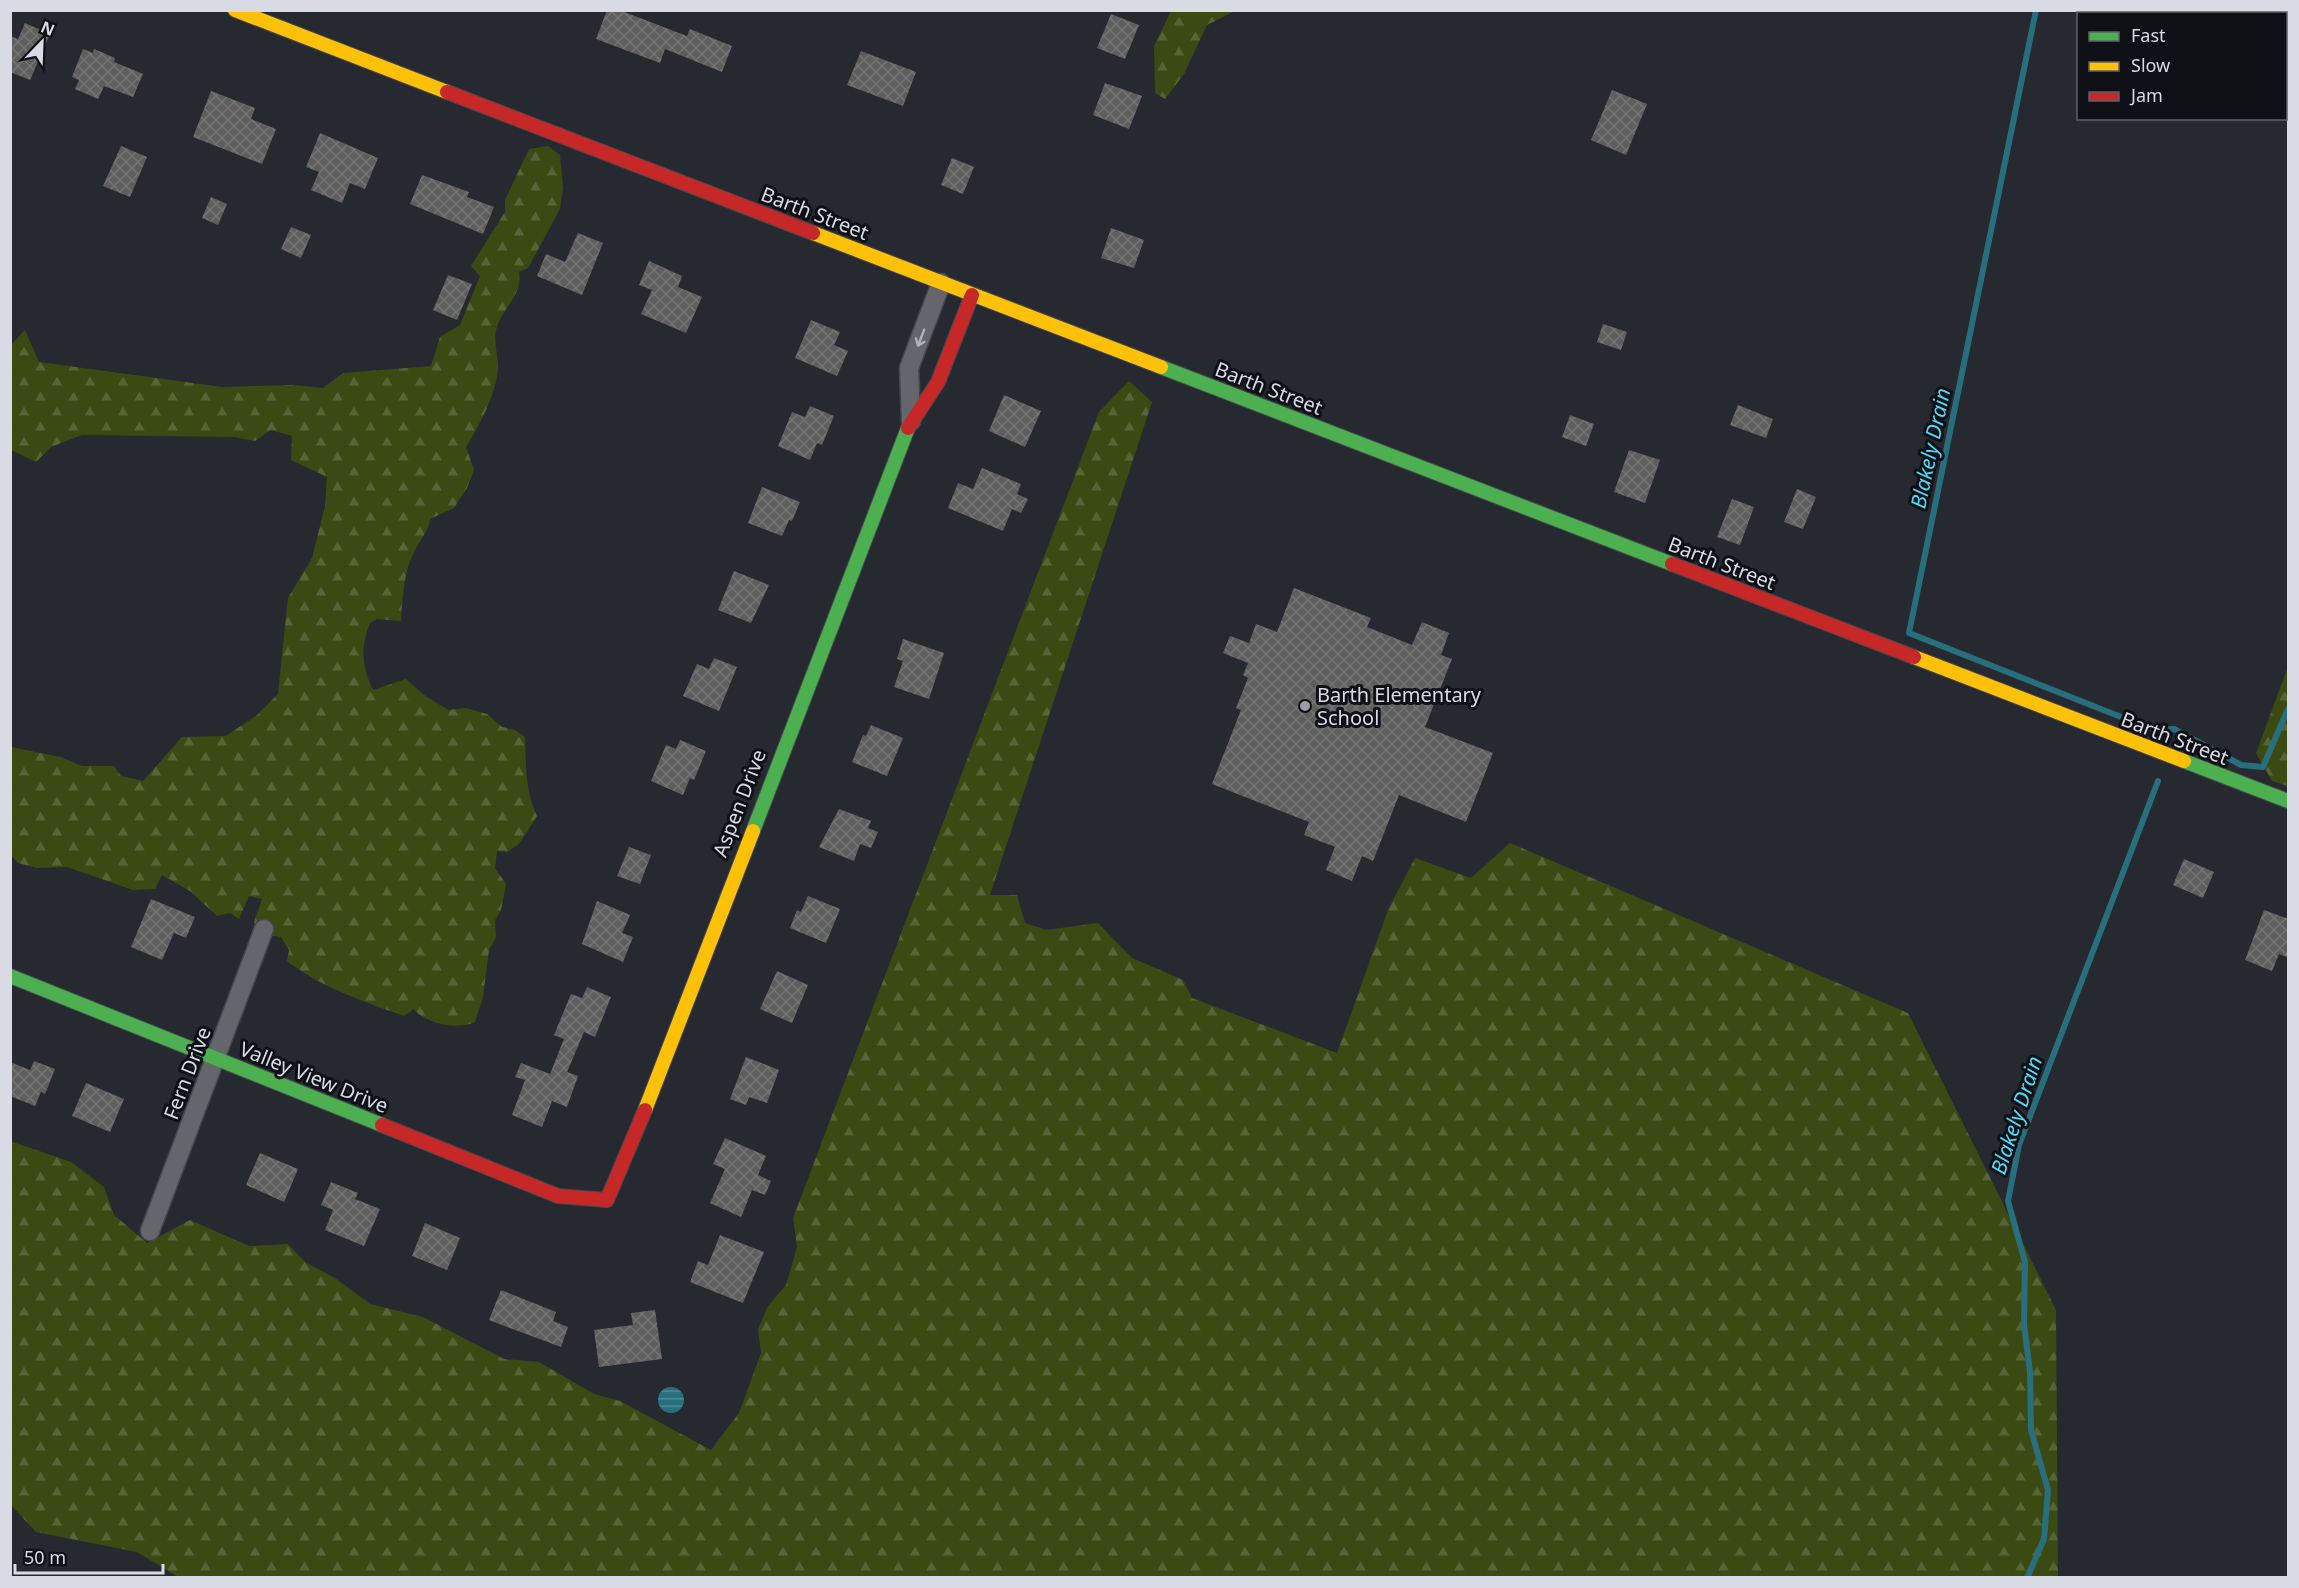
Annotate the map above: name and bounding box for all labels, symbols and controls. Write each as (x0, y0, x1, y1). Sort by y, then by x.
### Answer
north arrow (12, 12, 72, 72)
legend (2077, 12, 2287, 120)
text: N (38, 16, 58, 41)
text: Fast (2131, 23, 2166, 47)
text: Slow (2131, 53, 2170, 77)
text: Jam (2129, 83, 2163, 107)
street label: Barth Street (757, 180, 873, 246)
one-way arrow (914, 328, 925, 346)
street label: Barth Street (1211, 355, 1327, 421)
water label: Blakely Drain (1904, 385, 1956, 511)
street label: Barth Street (1664, 530, 1780, 596)
place label: Barth Elementary School (1317, 681, 1482, 731)
marker: Barth Elementary School (1298, 699, 1312, 713)
street label: Barth Street (2117, 705, 2233, 771)
street label: Aspen Drive (706, 745, 772, 861)
street label: Fern Drive (157, 1023, 217, 1123)
street label: Valley View Drive (236, 1035, 392, 1119)
water label: Blakely Drain (1984, 1052, 2048, 1178)
scale bar (15, 1537, 164, 1575)
text: 50 m (24, 1545, 66, 1569)

